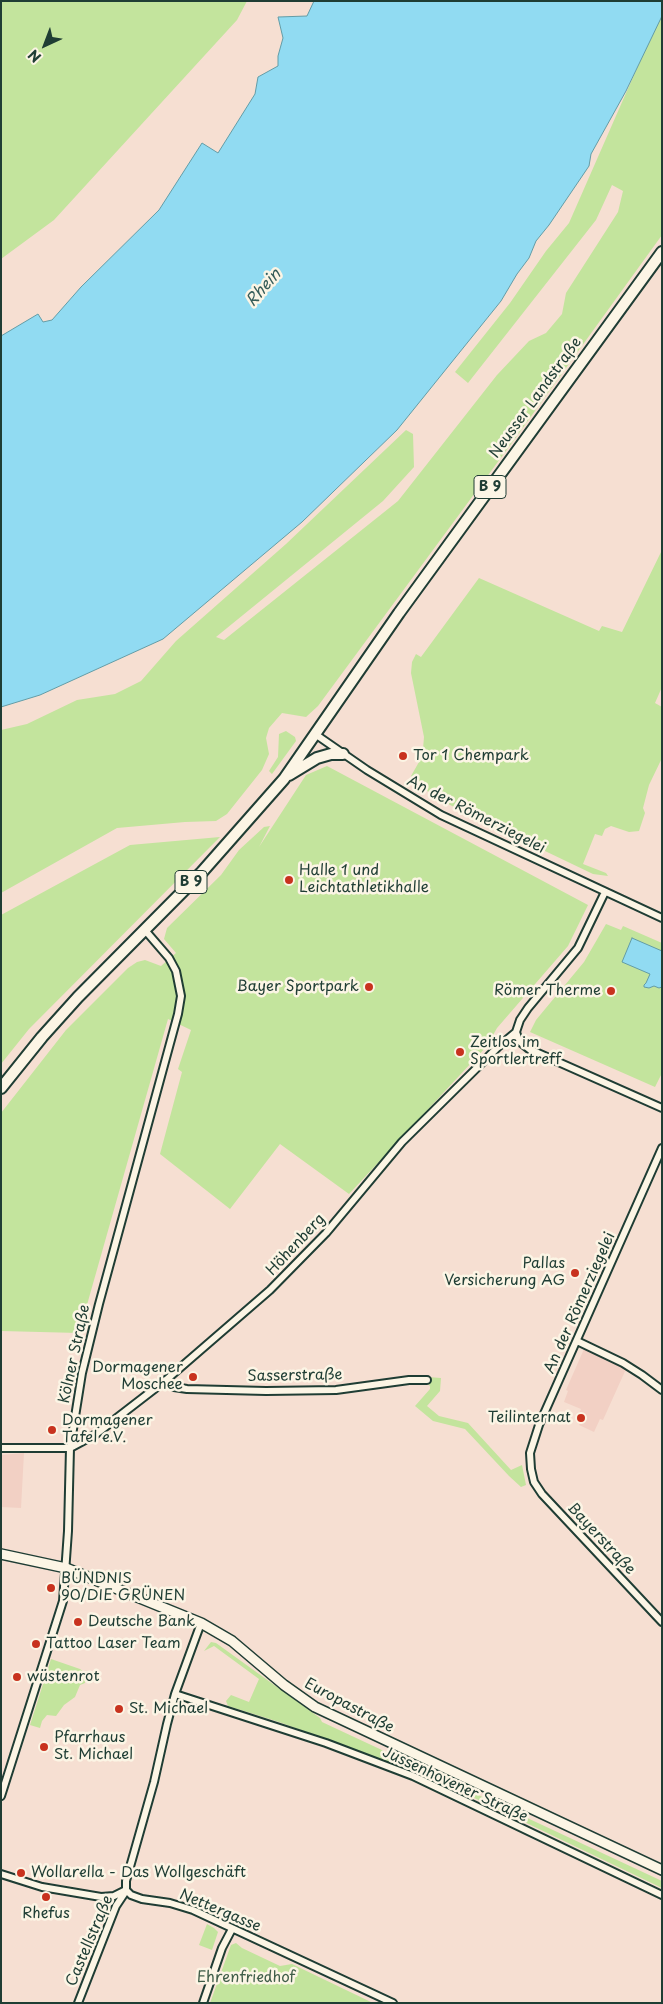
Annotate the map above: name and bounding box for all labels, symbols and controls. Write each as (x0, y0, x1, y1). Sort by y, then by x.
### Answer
north arrow (20, 20, 70, 70)
text: N (23, 45, 46, 68)
water label: Rhein (243, 265, 285, 311)
street label: Neusser Landstraße (486, 334, 586, 462)
road number: B 9 (474, 476, 506, 498)
place label: Tor 1 Chempark (413, 747, 529, 765)
marker: Tor 1 Chempark (397, 750, 409, 762)
street label: An der Römerziegelei (404, 772, 548, 858)
place label: Halle 1 und Leichtathletikhalle (299, 862, 429, 897)
road number: B 9 (175, 870, 207, 894)
marker: Halle 1 und Leichtathletikhalle (283, 874, 295, 886)
place label: Bayer Sportpark (237, 978, 359, 996)
marker: Bayer Sportpark (363, 981, 375, 993)
place label: Römer Therme (494, 982, 601, 1000)
marker: Römer Therme (605, 985, 617, 997)
place label: Zeitlos im Sportlertreff (470, 1034, 561, 1069)
marker: Zeitlos im Sportlertreff (454, 1046, 466, 1058)
street label: Höhenberg (263, 1210, 329, 1280)
street label: An der Römerziegelei (541, 1229, 619, 1377)
place label: Pallas Versicherung AG (444, 1255, 565, 1290)
marker: Pallas Versicherung AG (569, 1267, 581, 1279)
street label: Kölner Straße (56, 1303, 94, 1405)
place label: Dormagener Moschee (92, 1359, 183, 1394)
street label: Sasserstraße (247, 1366, 343, 1386)
marker: Dormagener Moschee (187, 1371, 199, 1383)
place label: Teilinternat (488, 1409, 571, 1427)
place label: Dormagener Tafel e.V. (62, 1412, 153, 1447)
marker: Teilinternat (575, 1412, 587, 1424)
marker: Dormagener Tafel e.V. (46, 1424, 58, 1436)
street label: Bayerstraße (563, 1499, 639, 1579)
place label: BÜNDNIS 90/DIE GRÜNEN (61, 1570, 185, 1605)
marker: BÜNDNIS 90/DIE GRÜNEN (45, 1582, 57, 1594)
place label: Deutsche Bank (88, 1613, 195, 1631)
marker: Deutsche Bank (72, 1616, 84, 1628)
place label: Tattoo Laser Team (46, 1635, 181, 1653)
marker: Tattoo Laser Team (30, 1638, 42, 1650)
place label: wüstenrot (27, 1668, 99, 1686)
marker: wüstenrot (11, 1671, 23, 1683)
street label: Europastraße (301, 1675, 397, 1737)
place label: St. Michael (129, 1700, 208, 1718)
marker: St. Michael (113, 1703, 125, 1715)
place label: Pfarrhaus St. Michael (54, 1729, 133, 1764)
marker: Pfarrhaus St. Michael (38, 1741, 50, 1753)
street label: Jussenhovener Straße (380, 1743, 530, 1827)
place label: Wollarella - Das Wollgeschäft (31, 1864, 246, 1882)
marker: Wollarella - Das Wollgeschäft (15, 1867, 27, 1879)
street label: Nettergasse (177, 1886, 263, 1936)
marker: Rhefus (40, 1891, 52, 1903)
street label: Castellstraße (63, 1893, 117, 1989)
place label: Rhefus (22, 1905, 70, 1923)
park label: Ehrenfriedhof (197, 1969, 295, 1987)

